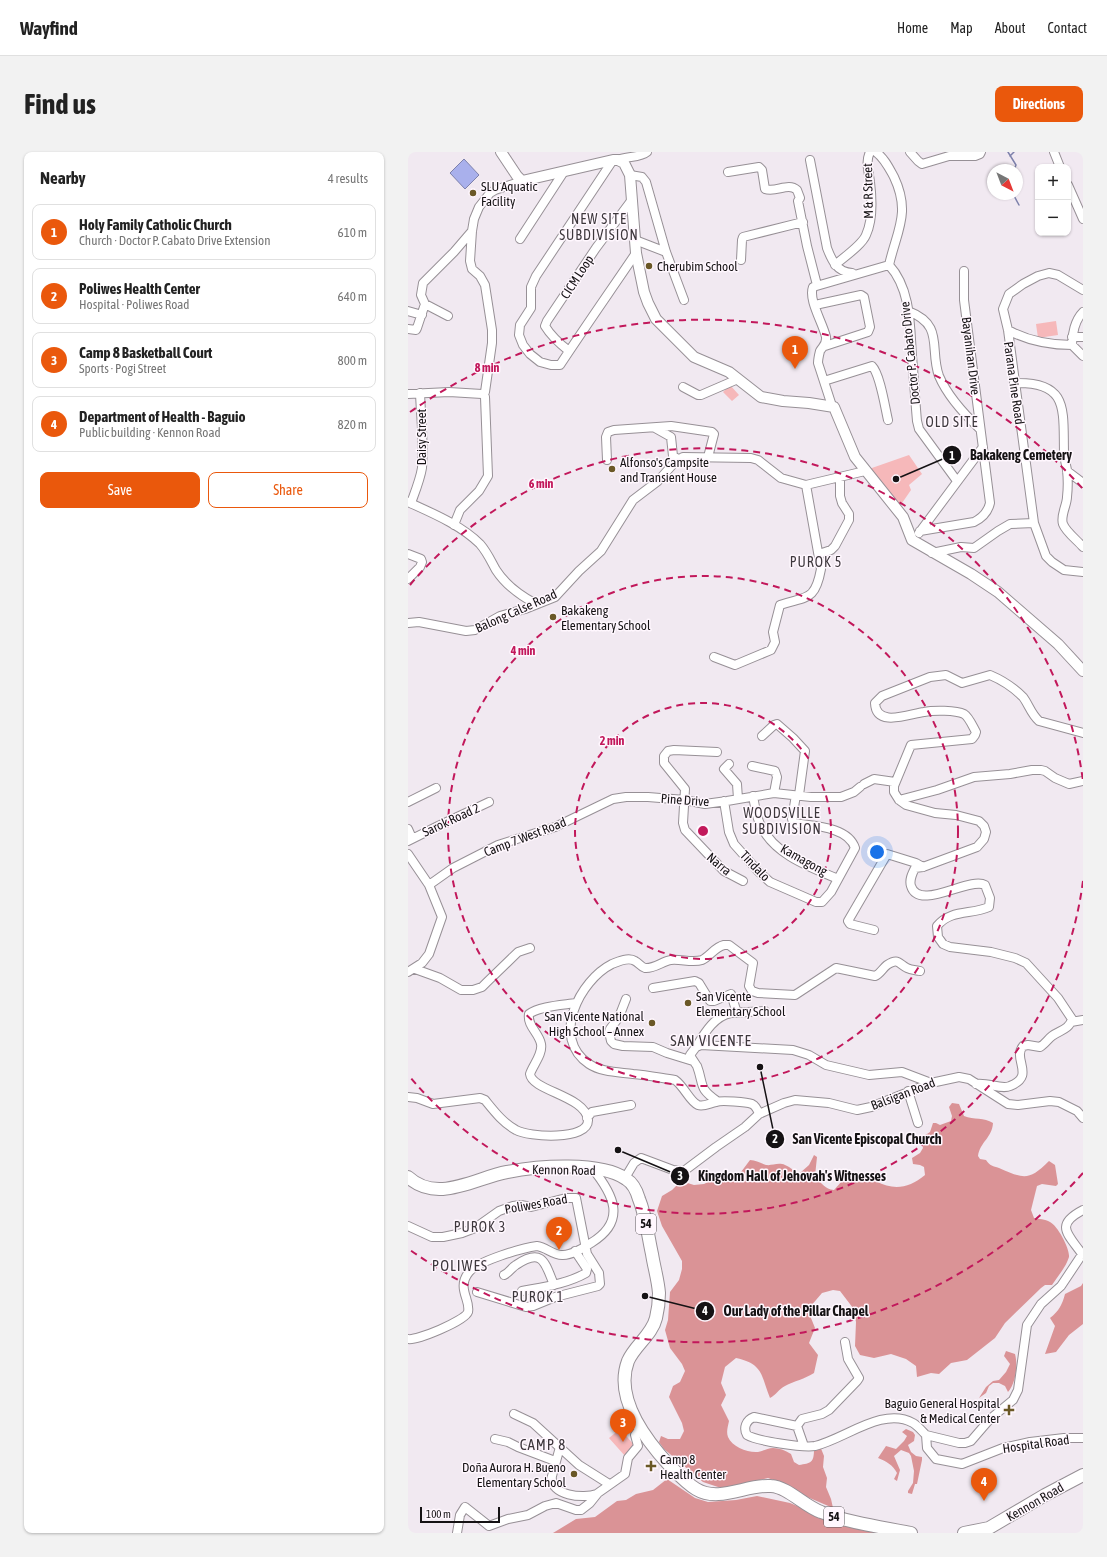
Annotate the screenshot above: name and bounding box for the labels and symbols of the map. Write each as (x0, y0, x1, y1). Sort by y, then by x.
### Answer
street label: M & R Street (860, 163, 876, 219)
north arrow (987, 164, 1023, 200)
place label: SLU Aquatic Facility (481, 179, 538, 209)
marker: SLU Aquatic Facility (468, 188, 478, 198)
district label: NEW SITE SUBDIVISION (559, 211, 639, 243)
street label: CICM Loop (557, 252, 597, 302)
place label: Cherubim School (657, 259, 738, 274)
marker: Cherubim School (644, 261, 654, 271)
street label: Doctor P. Cabato Drive (897, 301, 923, 405)
street label: Bayanihan Drive (959, 316, 983, 396)
pin: 1 (782, 336, 808, 369)
street label: Parana Pine Road (1001, 340, 1027, 426)
text: 8 min (475, 361, 499, 375)
street label: Daisy Street (414, 408, 429, 465)
district label: OLD SITE (926, 414, 978, 430)
callout: Bakakeng Cemetery (942, 442, 1080, 468)
text: Bakakeng Cemetery (970, 447, 1072, 463)
text: 1 (949, 449, 955, 463)
place label: Alfonso's Campsite and Transient House (620, 455, 717, 485)
marker: Alfonso's Campsite and Transient House (607, 464, 617, 474)
text: 6 min (529, 477, 553, 491)
district label: PUROK 5 (790, 554, 842, 570)
street label: Balong Calse Road (473, 586, 559, 636)
place label: Bakakeng Elementary School (561, 603, 651, 633)
marker: Bakakeng Elementary School (548, 612, 558, 622)
text: 4 min (510, 644, 535, 658)
text: 2 min (600, 734, 624, 748)
street label: Pine Drive (660, 791, 710, 809)
street label: Sarok Road 2 (420, 800, 482, 840)
district label: WOODSVILLE SUBDIVISION (742, 805, 822, 837)
street label: Camp 7 West Road (482, 814, 568, 860)
centre of rings (696, 824, 710, 838)
street label: Kamagong (778, 841, 830, 879)
your location (867, 842, 887, 862)
street label: Tindalo (737, 848, 773, 884)
street label: Narra (704, 850, 734, 878)
place label: San Vicente Elementary School (696, 989, 786, 1019)
marker: San Vicente Elementary School (683, 998, 693, 1008)
place label: San Vicente National High School – Annex (544, 1009, 645, 1039)
marker: San Vicente National High School – Annex (647, 1018, 657, 1028)
district label: SAN VICENTE (670, 1032, 752, 1049)
street label: Balsigan Road (869, 1075, 937, 1113)
callout: San Vicente Episcopal Church (765, 1126, 950, 1152)
text: San Vicente Episcopal Church (793, 1131, 942, 1147)
text: 2 (772, 1132, 778, 1146)
street label: Kennon Road (532, 1162, 596, 1178)
callout: Kingdom Hall of Jehovah's Witnesses (670, 1163, 894, 1189)
text: Kingdom Hall of Jehovah's Witnesses (698, 1168, 886, 1184)
text: 3 (677, 1169, 683, 1183)
street label: Poliwes Road (503, 1191, 569, 1217)
road number: 54 (636, 1214, 656, 1234)
pin: 2 (546, 1217, 572, 1250)
district label: PUROK 3 (454, 1219, 506, 1235)
district label: POLIWES (432, 1257, 488, 1274)
district label: PUROK 1 (512, 1289, 564, 1305)
callout: Our Lady of the Pillar Chapel (695, 1298, 876, 1324)
text: Our Lady of the Pillar Chapel (724, 1303, 869, 1319)
text: 4 (701, 1304, 708, 1318)
place label: Baguio General Hospital & Medical Center (885, 1396, 1001, 1426)
marker: Baguio General Hospital & Medical Center (1003, 1404, 1015, 1416)
pin: 3 (610, 1409, 636, 1442)
street label: Hospital Road (1002, 1432, 1070, 1456)
district label: CAMP 8 (520, 1436, 566, 1453)
place label: Camp 8 Health Center (660, 1452, 726, 1482)
place label: Doña Aurora H. Bueno Elementary School (462, 1460, 567, 1490)
marker: Camp 8 Health Center (645, 1460, 657, 1472)
pin: 4 (971, 1468, 997, 1501)
marker: Doña Aurora H. Bueno Elementary School (569, 1469, 579, 1479)
street label: Kennon Road (1004, 1480, 1066, 1524)
scale bar (420, 1505, 500, 1524)
road number: 54 (824, 1507, 844, 1527)

